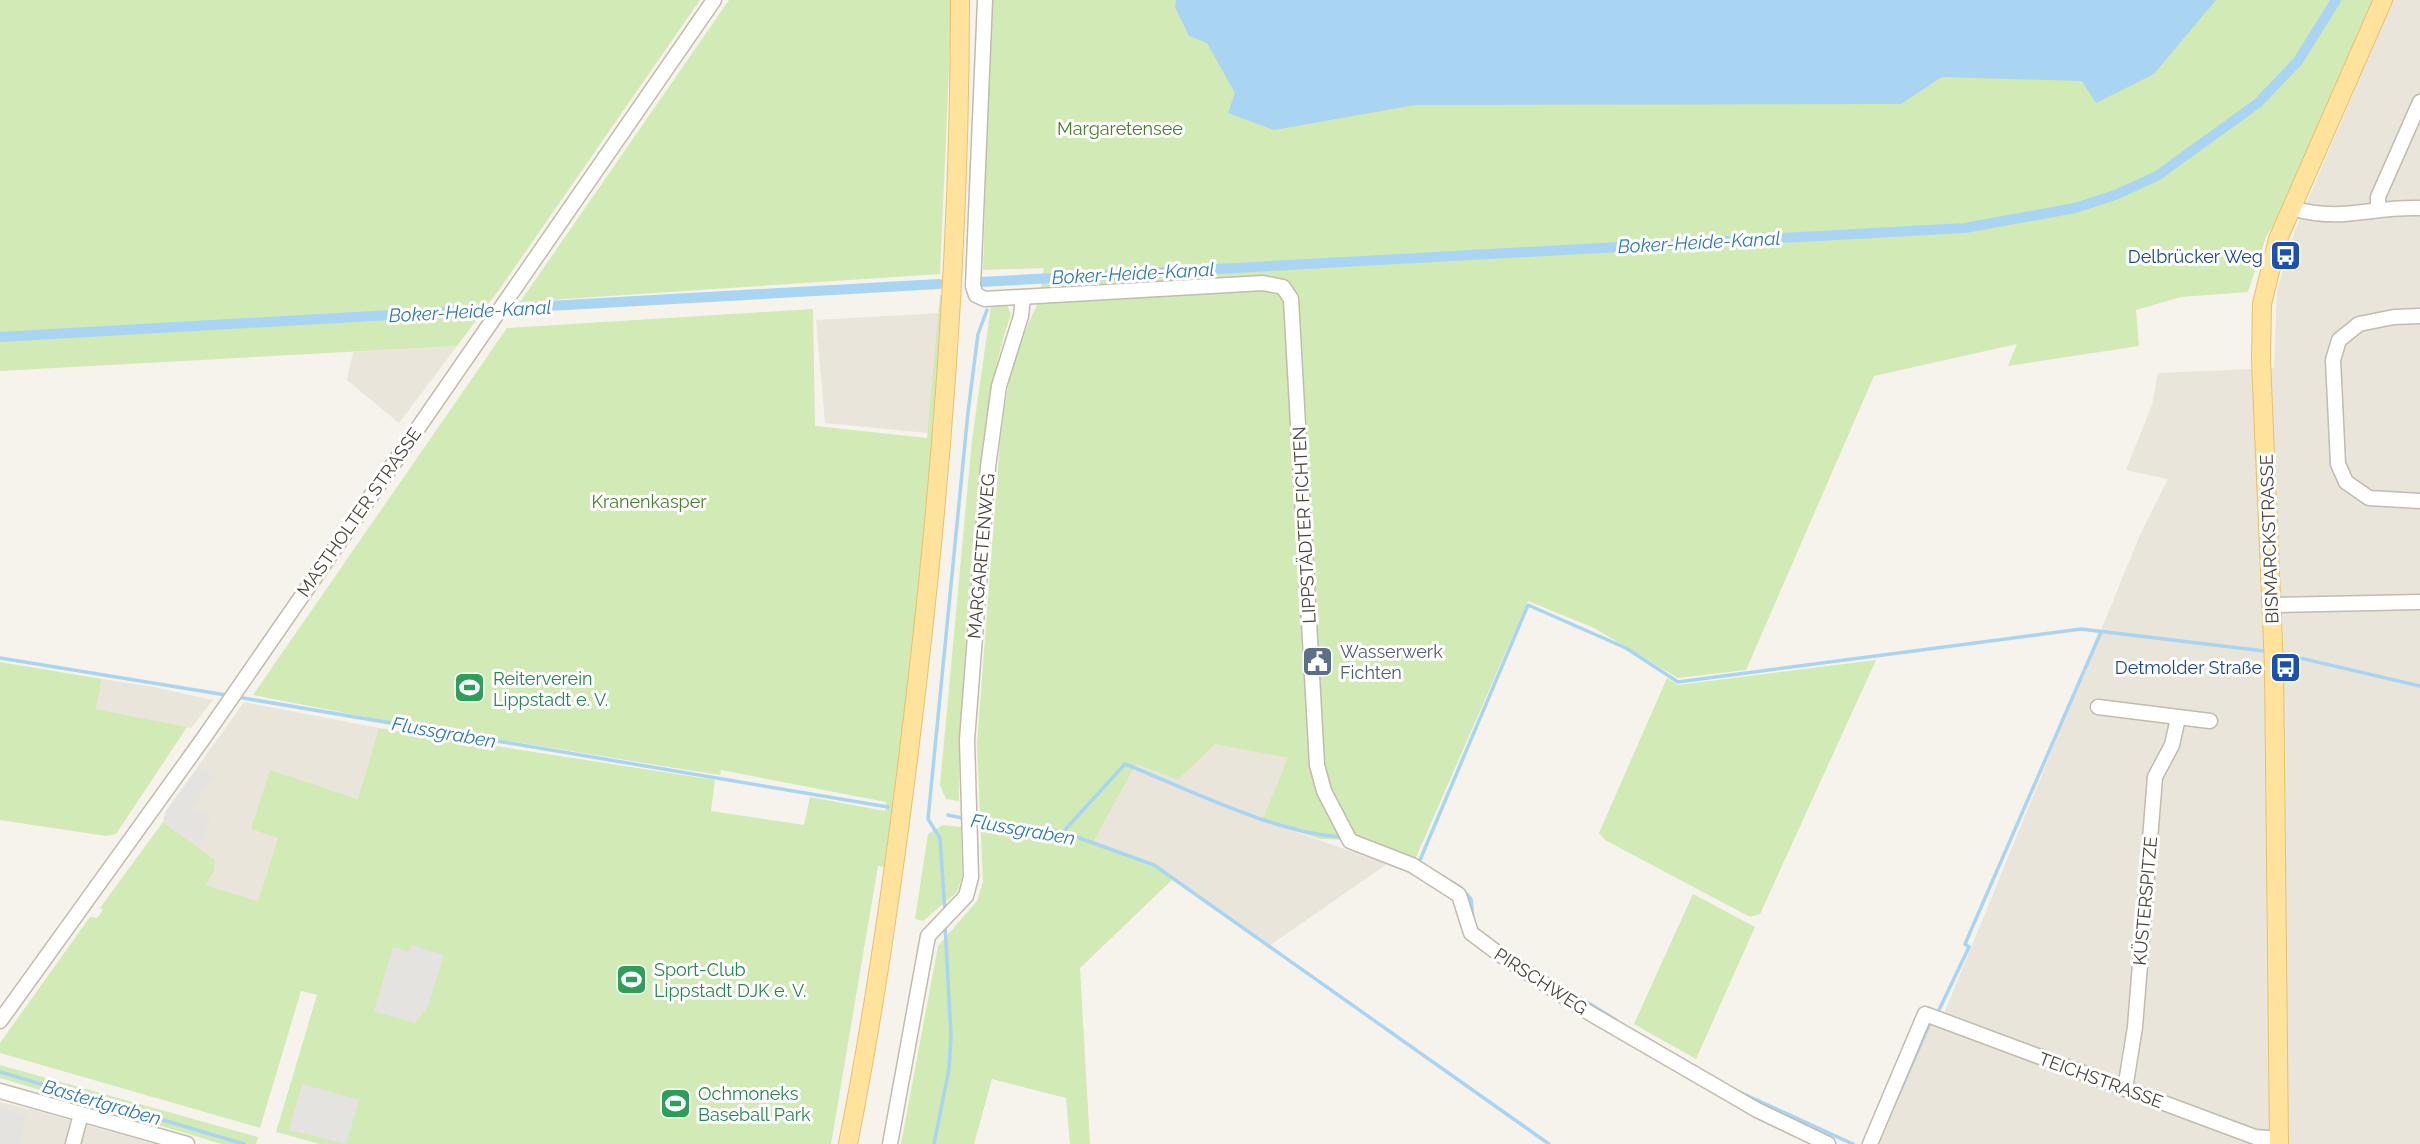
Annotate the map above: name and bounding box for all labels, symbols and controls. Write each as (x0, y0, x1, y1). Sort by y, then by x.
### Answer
park label: Margaretensee (1057, 118, 1183, 139)
water label: Boker-Heide-Kanal (1617, 227, 1781, 257)
bus stop icon: Delbrücker Weg (2269, 239, 2303, 273)
place label: Delbrücker Weg (2128, 246, 2263, 267)
water label: Boker-Heide-Kanal (1051, 258, 1215, 288)
water label: Boker-Heide-Kanal (388, 296, 552, 326)
street label: MASTHOLTER STRASSE (293, 423, 425, 601)
street label: LIPPSTÄDTER FICHTEN (1288, 426, 1320, 624)
street label: BISMARCKSTRASSE (2256, 454, 2282, 624)
street label: MARGARETENWEG (963, 473, 999, 639)
park label: Kranenkasper (591, 491, 707, 512)
place label: Wasserwerk Fichten (1340, 641, 1443, 683)
public building icon: Wasserwerk Fichten (1300, 644, 1334, 678)
bus stop icon: Detmolder Straße (2268, 650, 2302, 684)
place label: Detmolder Straße (2115, 657, 2262, 678)
place label: Reiterverein Lippstadt e. V. (493, 668, 608, 710)
sports icon: Reiterverein Lippstadt e. V. (453, 671, 487, 705)
water label: Flussgraben (390, 712, 498, 752)
water label: Flussgraben (969, 809, 1077, 849)
street label: KÜSTERSPITZE (2129, 835, 2161, 966)
street label: PIRSCHWEG (1491, 943, 1591, 1019)
place label: Sport-Club Lippstadt DJK e. V. (654, 959, 806, 1001)
sports icon: Sport-Club Lippstadt DJK e. V. (614, 962, 648, 996)
street label: TEICHSTRASSE (2036, 1048, 2166, 1112)
water label: Bastertgraben (40, 1075, 164, 1129)
place label: Ochmoneks Baseball Park (698, 1083, 811, 1125)
sports icon: Ochmoneks Baseball Park (658, 1086, 692, 1120)

